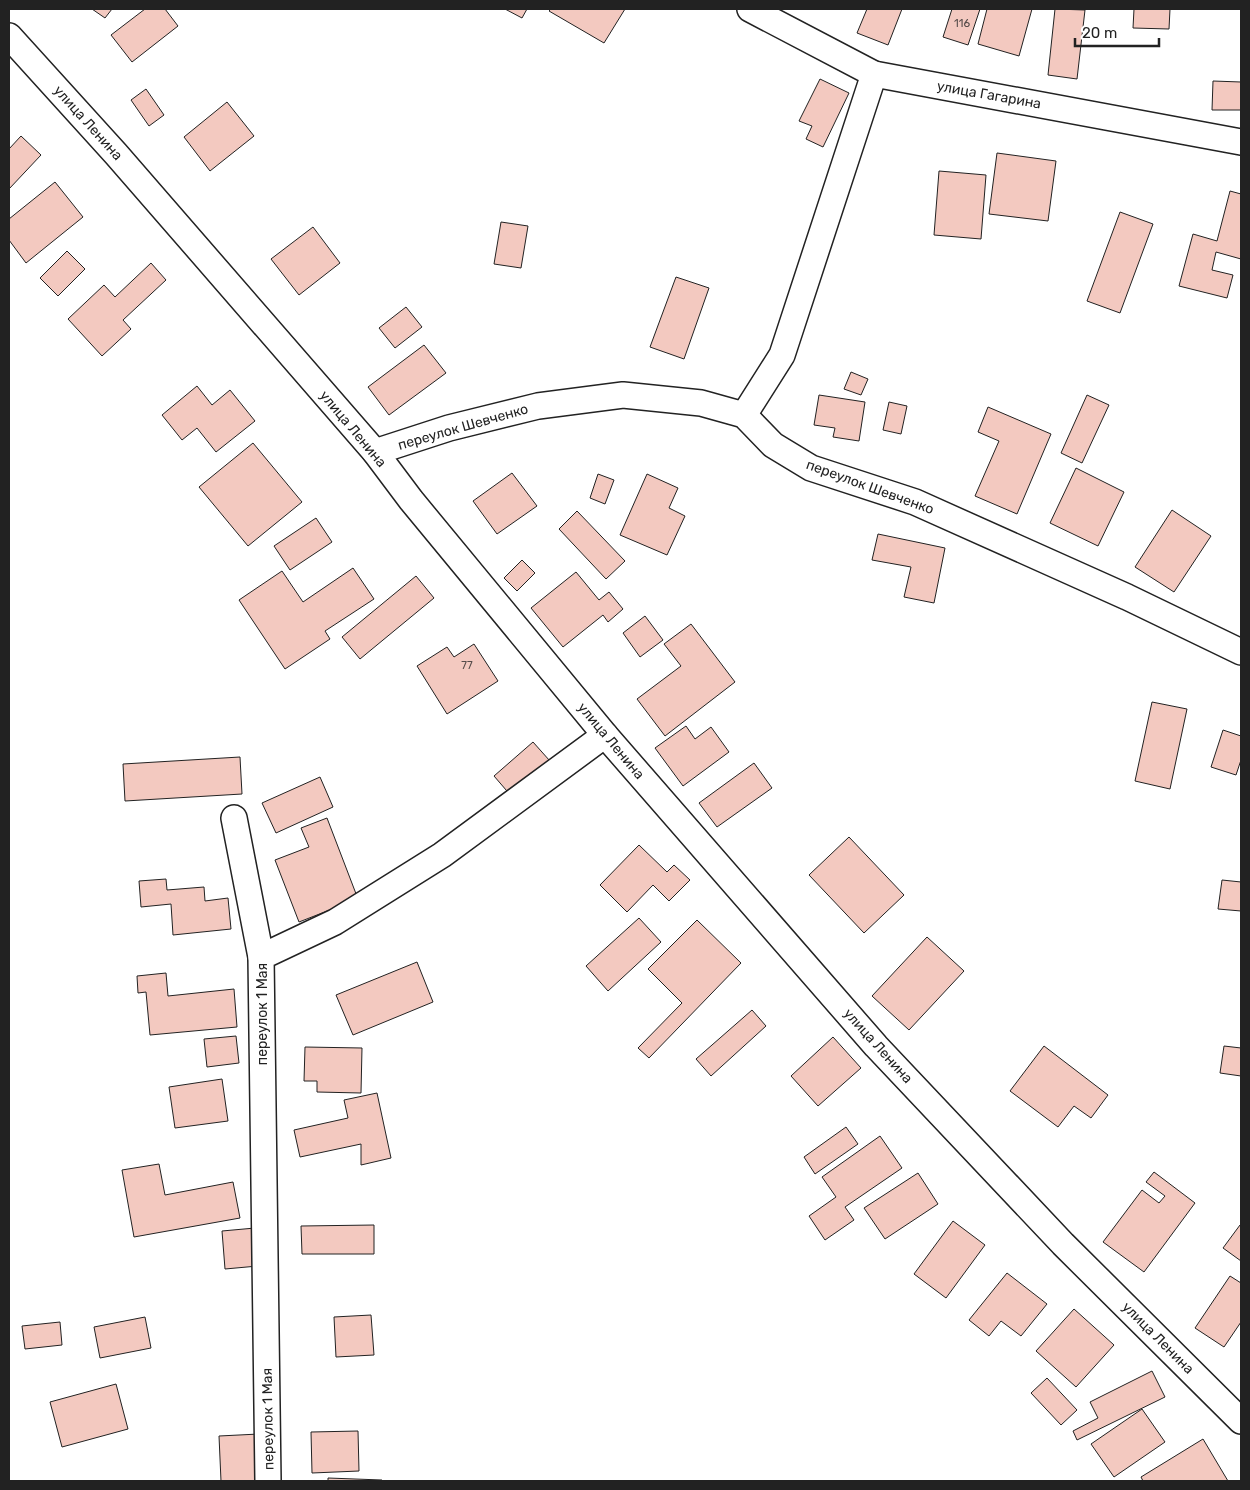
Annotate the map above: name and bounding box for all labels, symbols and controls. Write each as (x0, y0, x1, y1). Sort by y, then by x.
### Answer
scale bar (1075, 15, 1159, 47)
house number: 116 (954, 17, 970, 30)
text: 20 m (1082, 24, 1117, 42)
street label: улица Гагарина (936, 77, 1042, 113)
street label: улица Ленина (50, 82, 126, 164)
street label: улица Ленина (316, 387, 390, 471)
street label: переулок Шевченко (396, 400, 530, 454)
street label: переулок Шевченко (804, 456, 936, 518)
house number: 77 (461, 659, 473, 672)
street label: улица Ленина (574, 699, 648, 783)
street label: переулок 1 Мая (254, 963, 271, 1065)
street label: улица Ленина (840, 1005, 916, 1087)
street label: улица Ленина (1119, 1299, 1197, 1377)
street label: переулок 1 Мая (259, 1368, 277, 1470)

